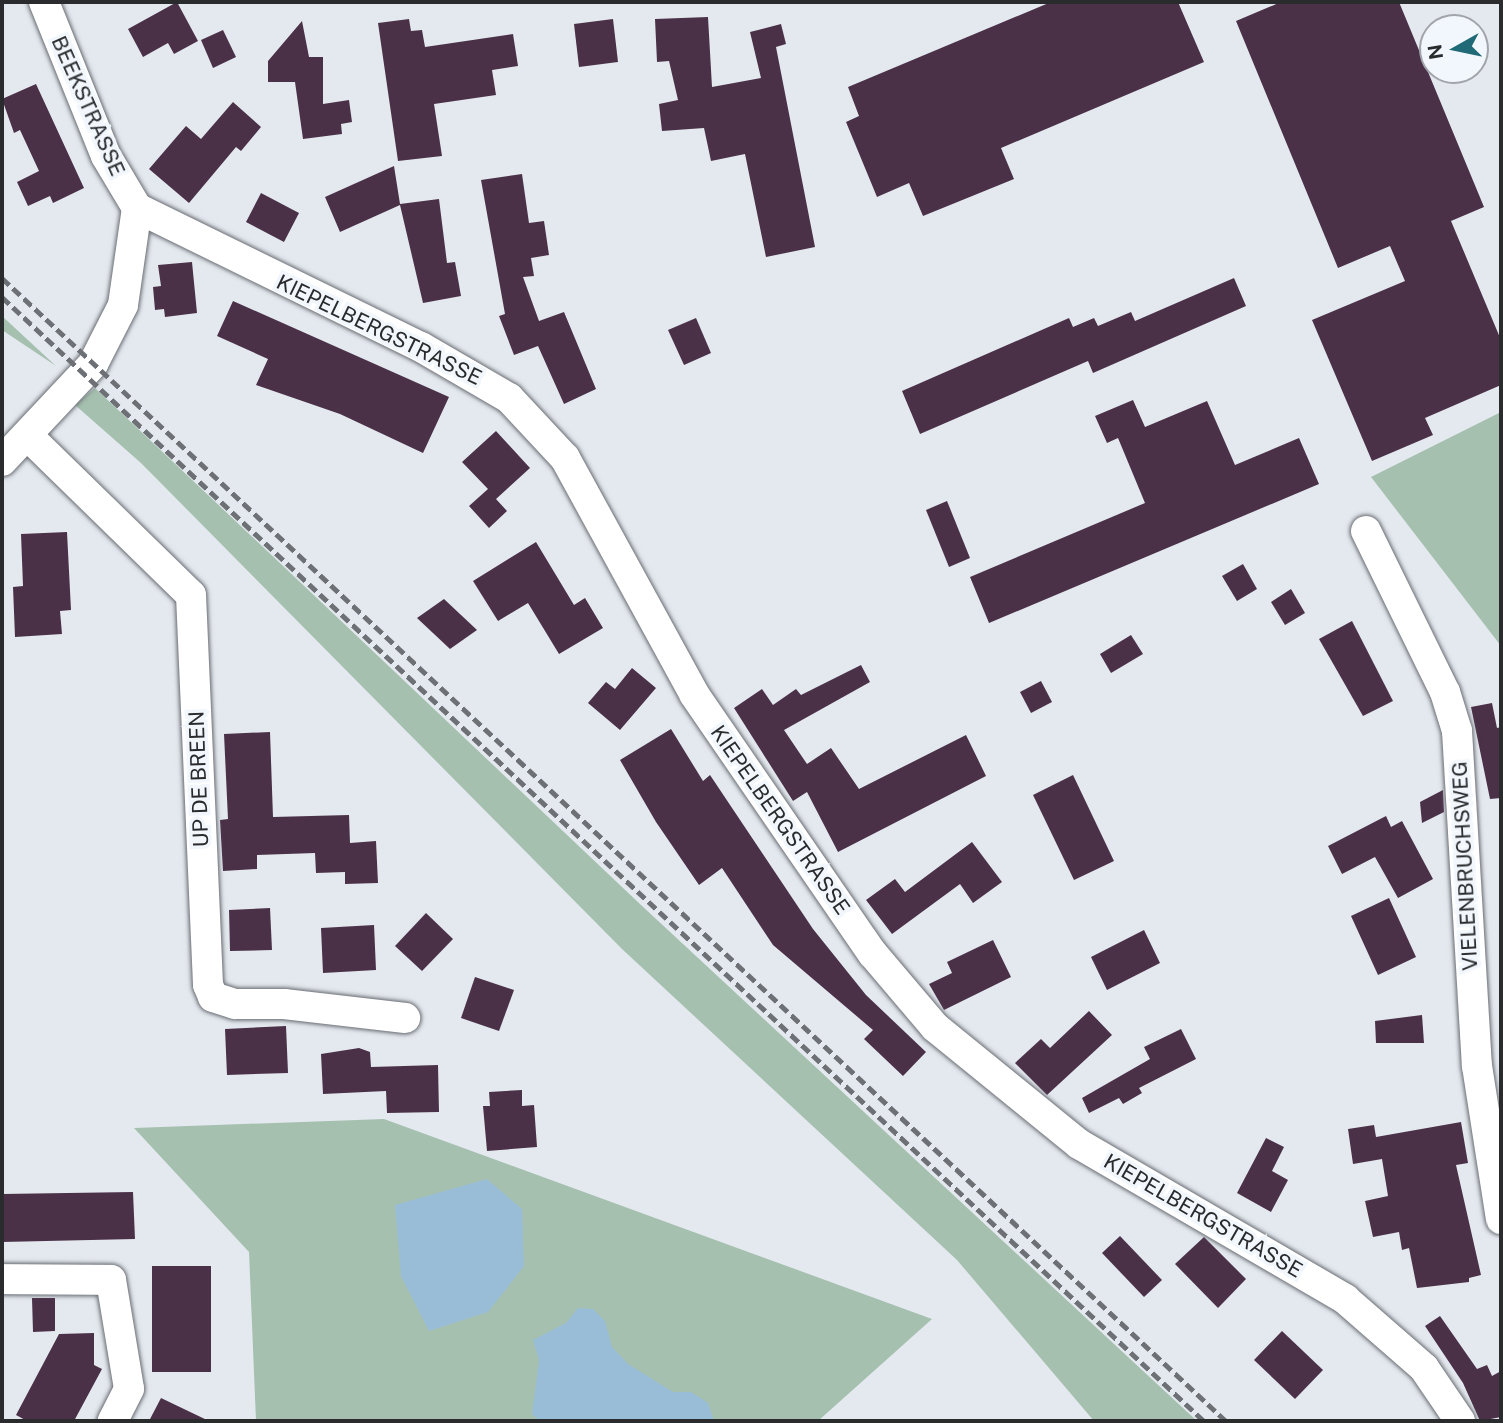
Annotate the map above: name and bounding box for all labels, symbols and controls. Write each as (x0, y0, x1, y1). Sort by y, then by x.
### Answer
north arrow (1419, 14, 1489, 84)
street label: BEEKSTRASSE (46, 32, 130, 180)
text: N (1423, 43, 1447, 61)
street label: KIEPELBERGSTRASSE (272, 269, 486, 391)
street label: UP DE BREEN (184, 710, 214, 848)
street label: KIEPELBERGSTRASSE (705, 721, 855, 919)
street label: VIELENBRUCHSWEG (1447, 761, 1483, 971)
street label: KIEPELBERGSTRASSE (1099, 1149, 1307, 1283)

